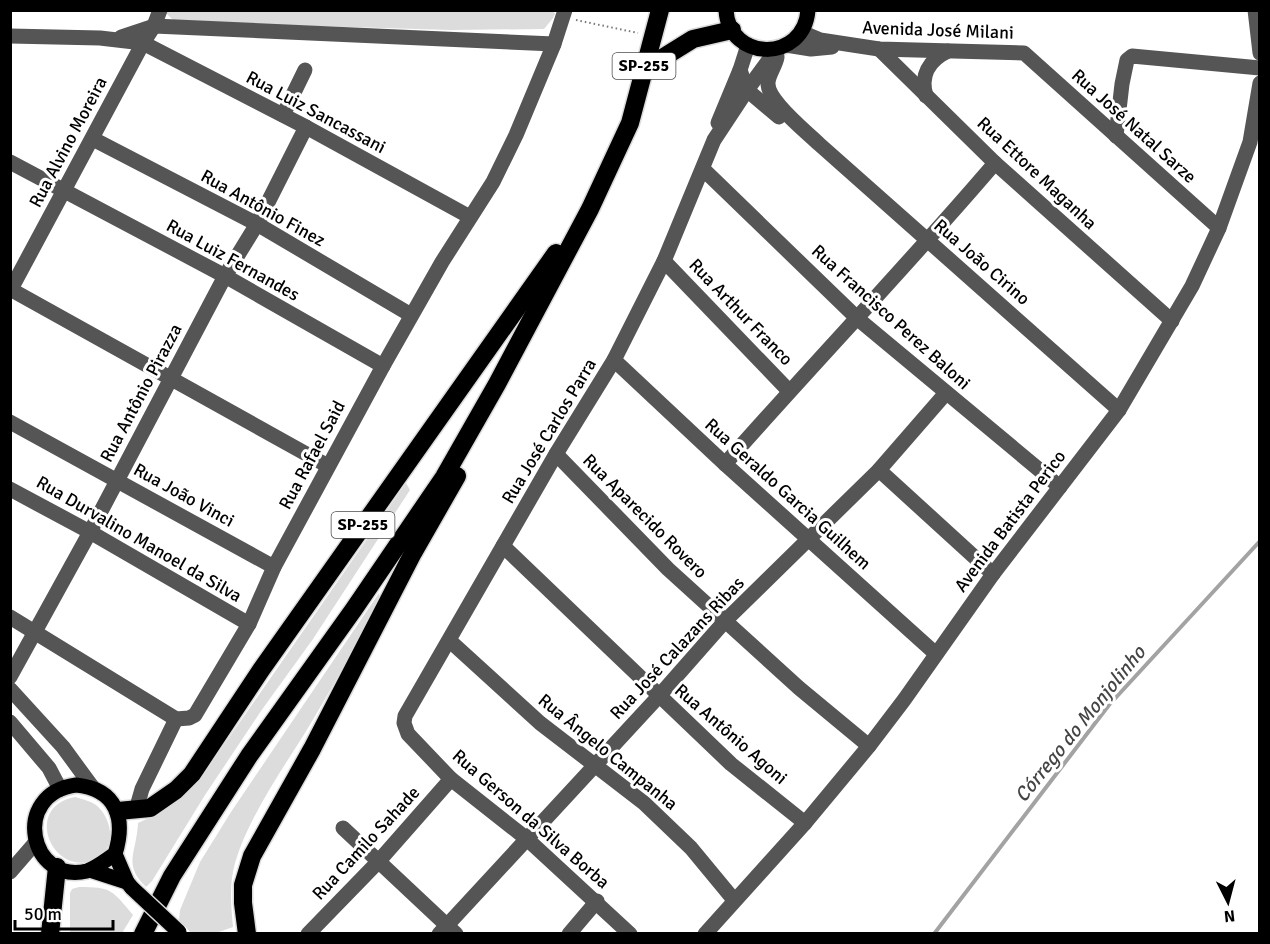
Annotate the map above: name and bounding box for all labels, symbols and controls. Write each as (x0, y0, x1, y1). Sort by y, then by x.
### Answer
street label: Avenida José Milani (862, 16, 1014, 44)
road number: SP-255 (612, 53, 676, 79)
street label: Rua José Natal Sarze (1067, 64, 1201, 188)
street label: Rua Luiz Sancassani (242, 66, 390, 158)
street label: Rua Alvino Moreira (24, 73, 112, 211)
street label: Rua Ettore Maganha (973, 112, 1101, 234)
street label: Rua Antônio Finez (197, 165, 329, 251)
street label: Rua Luiz Fernandes (163, 214, 303, 306)
street label: Rua João Cirino (930, 214, 1034, 310)
street label: Rua Francisco Perez Baloni (807, 240, 975, 394)
street label: Rua Arthur Franco (684, 254, 798, 370)
street label: Rua Antônio Pirazza (95, 320, 187, 466)
street label: Rua José Carlos Parra (497, 354, 601, 508)
street label: Rua Rafael Said (274, 397, 350, 513)
street label: Rua Geraldo Garcia Guilhem (700, 414, 876, 574)
street label: Avenida Batista Perico (950, 446, 1070, 596)
street label: Rua Aparecido Rovero (578, 449, 712, 583)
street label: Rua João Vinci (130, 458, 238, 532)
street label: Rua Durvalino Manoel da Silva (32, 471, 246, 607)
road number: SP-255 (332, 512, 394, 538)
street label: Rua José Calazans Ribas (605, 572, 749, 724)
water label: Córrego do Monjolinho (1009, 639, 1152, 807)
street label: Rua Antônio Agoni (670, 679, 792, 789)
street label: Rua Ângelo Campanha (534, 689, 682, 815)
street label: Rua Gerson da Silva Borba (448, 745, 614, 893)
street label: Rua Camilo Sahade (308, 782, 424, 904)
north arrow (1198, 872, 1258, 932)
scale bar (15, 893, 112, 931)
text: 50 m (24, 903, 62, 925)
text: N (1223, 905, 1236, 926)

